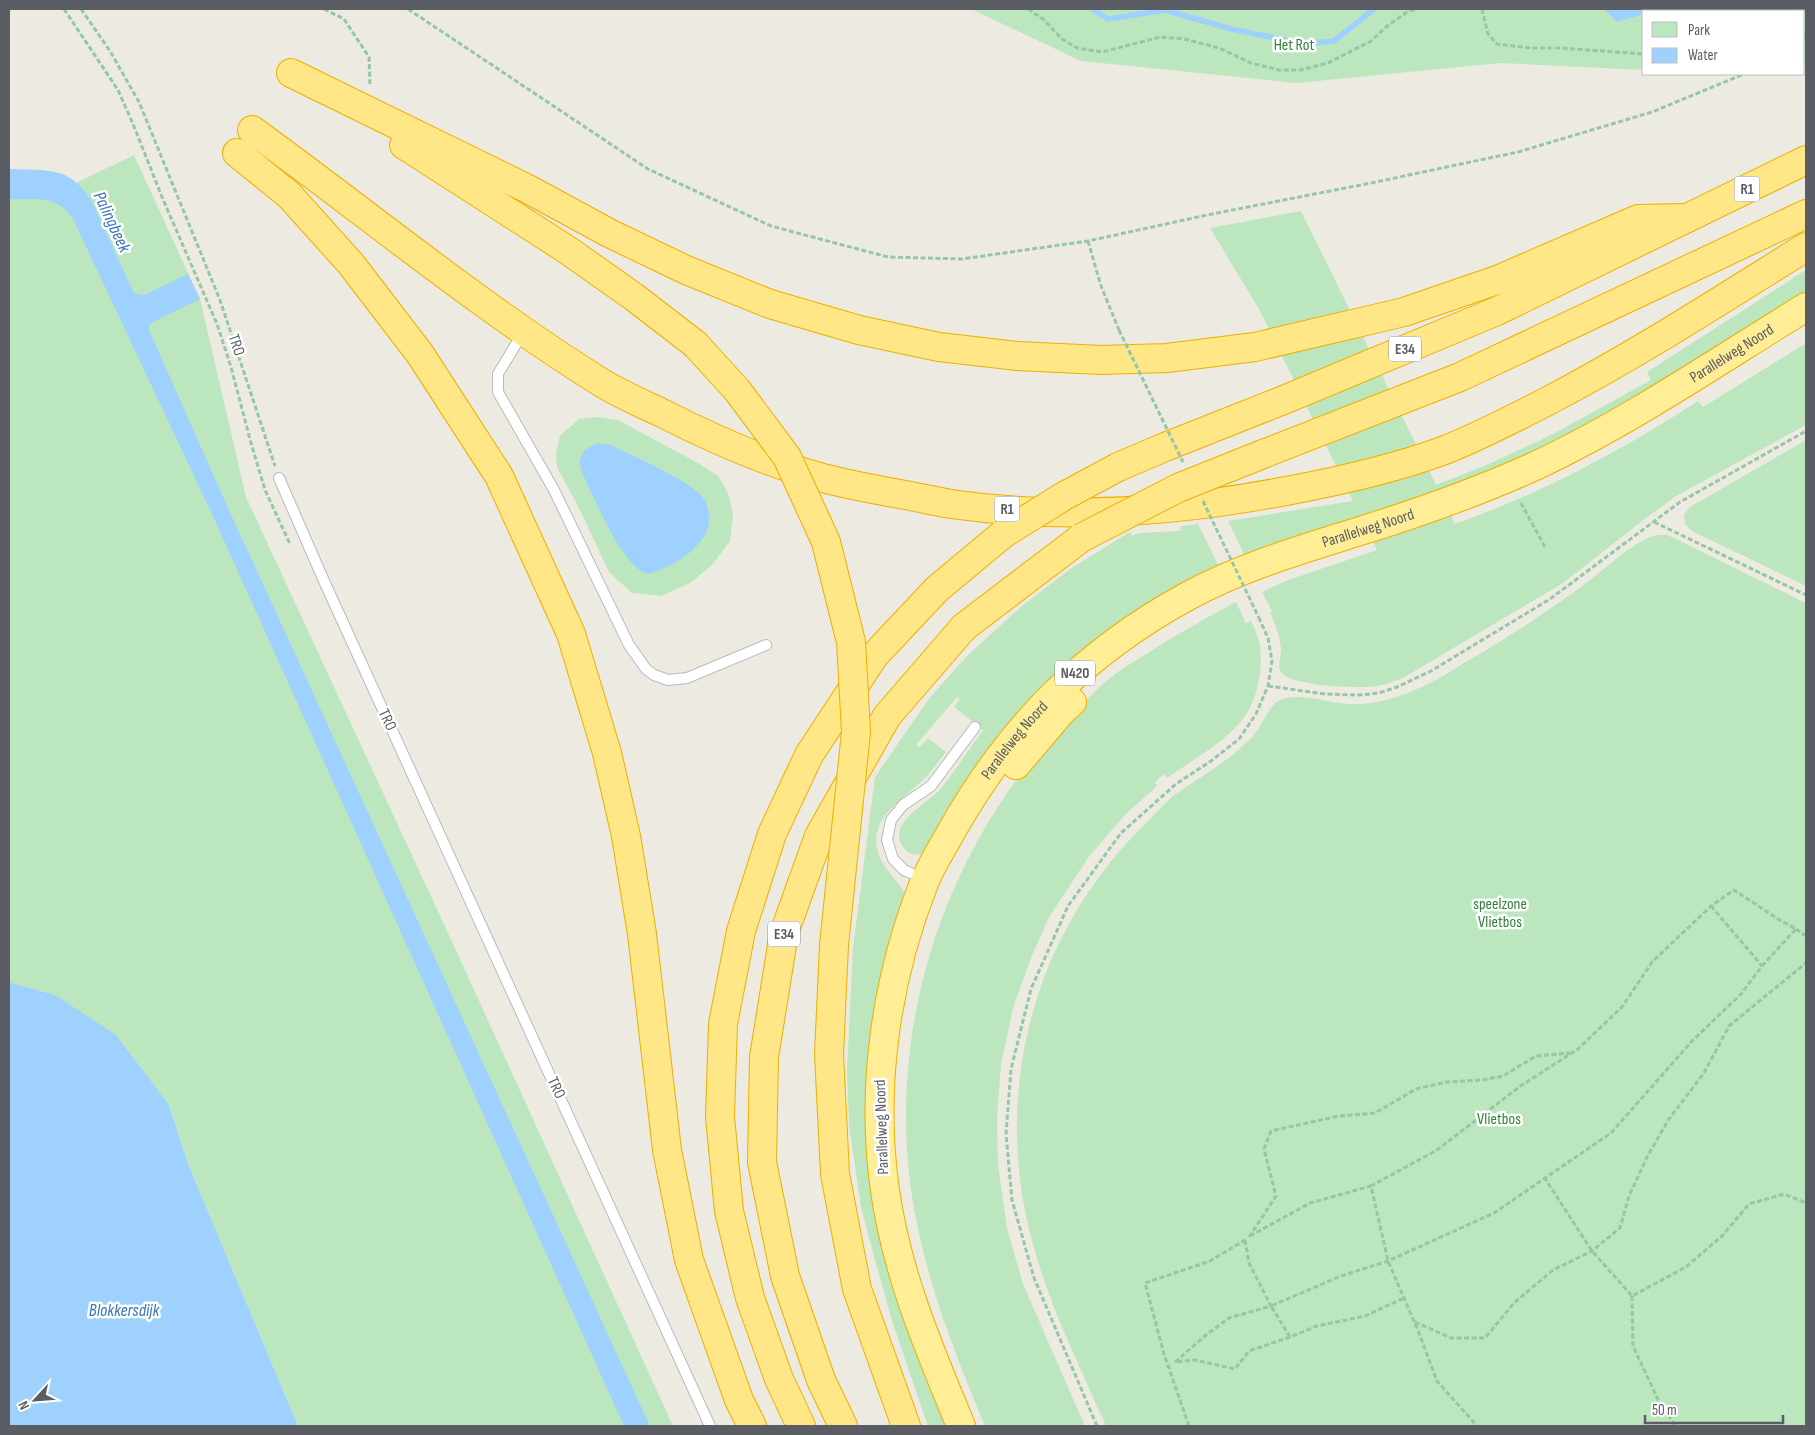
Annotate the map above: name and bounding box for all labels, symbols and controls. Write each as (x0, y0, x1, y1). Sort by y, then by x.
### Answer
legend (1642, 10, 1805, 75)
text: Park (1688, 21, 1710, 40)
park label: Het Rot (1274, 36, 1314, 55)
text: Water (1688, 46, 1719, 65)
road number: R1 (1734, 176, 1760, 202)
water label: Palingbeek (89, 188, 136, 257)
street label: Parallelweg Noord (1686, 320, 1777, 387)
street label: TRO (223, 332, 249, 358)
road number: E34 (1389, 336, 1421, 362)
road number: R1 (994, 496, 1020, 522)
street label: Parallelweg Noord (1320, 505, 1416, 552)
road number: N420 (1055, 660, 1095, 686)
street label: Parallelweg Noord (977, 697, 1052, 783)
street label: TRO (374, 706, 400, 734)
park label: speelzone Vlietbos (1473, 895, 1527, 932)
road number: E34 (768, 922, 800, 946)
street label: TRO (543, 1074, 569, 1102)
street label: Parallelweg Noord (871, 1079, 893, 1175)
park label: Vlietbos (1477, 1110, 1521, 1129)
water label: Blokkersdijk (89, 1300, 160, 1321)
north arrow (10, 1375, 60, 1425)
scale bar (1645, 1392, 1782, 1424)
text: N (14, 1398, 33, 1413)
text: 50 m (1652, 1401, 1677, 1420)

